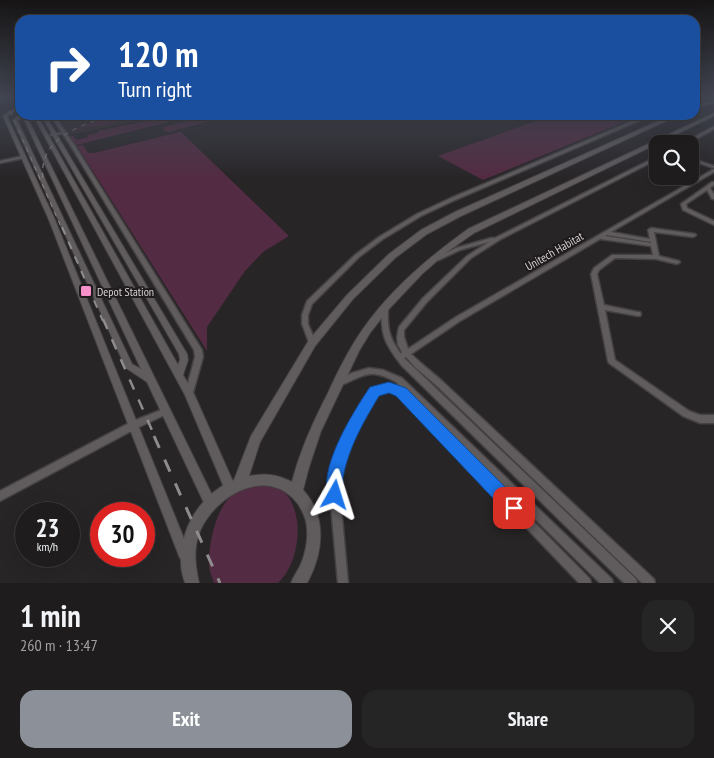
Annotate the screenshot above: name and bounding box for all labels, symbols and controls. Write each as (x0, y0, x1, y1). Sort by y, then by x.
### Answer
text: 120 m (118, 31, 199, 77)
icon: right (35, 35, 100, 100)
text: Turn right (118, 75, 192, 103)
map controls (649, 135, 699, 185)
button: search (649, 135, 699, 185)
street label: Unitech Habitat (522, 228, 586, 274)
marker: Depot Station (79, 284, 93, 298)
place label: Depot Station (97, 284, 154, 299)
position arrow (308, 468, 360, 520)
pin (493, 487, 535, 529)
icon: arrive (500, 494, 528, 522)
speed limit sign: 30 (90, 502, 155, 567)
text: 23 (36, 512, 59, 544)
text: km/h (37, 539, 58, 554)
text: 1 min (20, 596, 81, 635)
button: close (642, 600, 694, 652)
text: 260 m · 13:47 (20, 635, 98, 655)
button: Exit (20, 690, 352, 748)
button: Share (362, 690, 694, 748)

